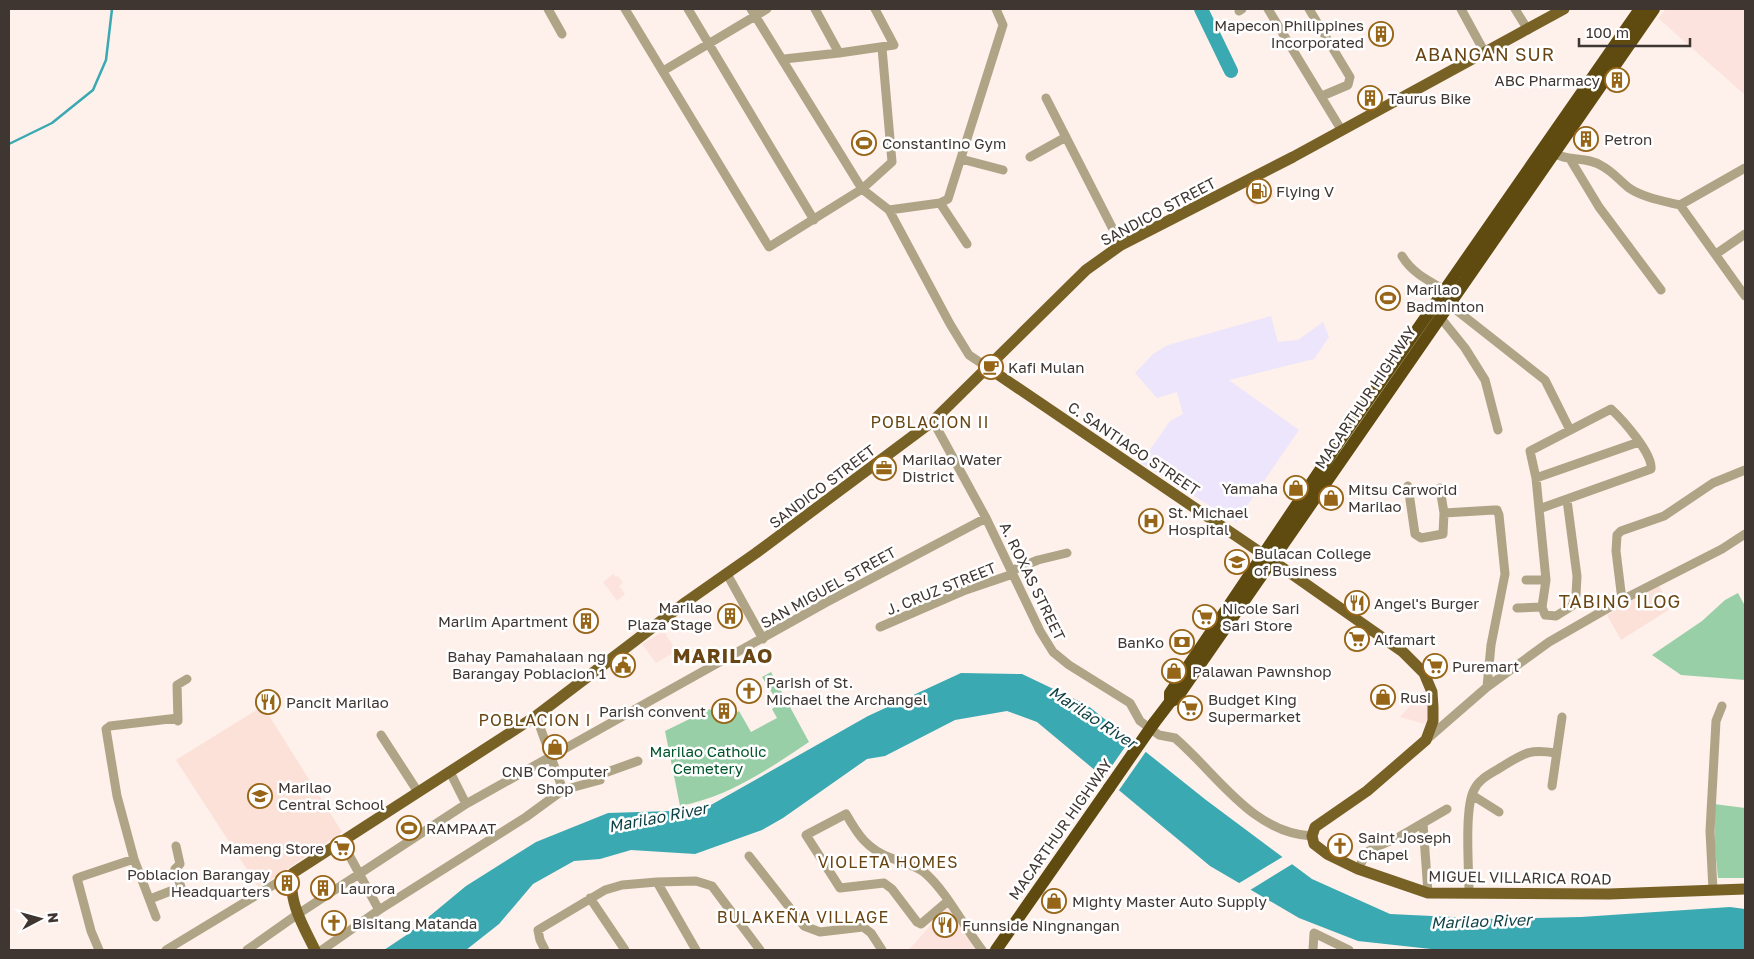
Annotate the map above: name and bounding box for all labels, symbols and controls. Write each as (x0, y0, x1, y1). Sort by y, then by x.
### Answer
scale bar (1579, 15, 1690, 47)
place label: Mapecon Philippines Incorporated (1214, 16, 1364, 51)
building icon: Mapecon Philippines Incorporated (1368, 21, 1394, 47)
text: 100 m (1586, 23, 1629, 41)
district label: ABANGAN SUR (1415, 43, 1555, 65)
building icon: ABC Pharmacy (1604, 67, 1630, 93)
place label: ABC Pharmacy (1495, 71, 1601, 89)
building icon: Taurus Bike (1357, 85, 1383, 111)
place label: Taurus Bike (1388, 89, 1471, 107)
building icon: Petron (1573, 126, 1599, 152)
sports icon: Constantino Gym (851, 130, 877, 156)
place label: Petron (1604, 130, 1652, 148)
place label: Constantino Gym (882, 134, 1006, 152)
street label: SANDICO STREET (1097, 173, 1219, 249)
fuel station icon: Flying V (1246, 178, 1272, 204)
place label: Flying V (1276, 182, 1334, 200)
place label: Marilao Badminton (1406, 280, 1484, 315)
sports icon: Marilao Badminton (1375, 285, 1401, 311)
street label: MACARTHUR HIGHWAY (1311, 322, 1420, 472)
cafe icon: Kafi Mulan (978, 354, 1004, 380)
place label: Kafi Mulan (1008, 358, 1084, 376)
street label: C. SANTIAGO STREET (1065, 397, 1203, 499)
district label: POBLACION II (871, 412, 990, 432)
street label: SANDICO STREET (766, 440, 878, 532)
place label: Marilao Water District (902, 450, 1002, 485)
office icon: Marilao Water District (871, 455, 897, 481)
shop icon: Yamaha (1283, 475, 1309, 501)
place label: Yamaha (1222, 479, 1278, 497)
place label: Mitsu Carworld Marilao (1348, 480, 1457, 515)
shop icon: Mitsu Carworld Marilao (1318, 485, 1344, 511)
place label: St. Michael Hospital (1168, 503, 1248, 538)
hospital icon: St. Michael Hospital (1138, 508, 1164, 534)
street label: A. ROXAS STREET (997, 519, 1069, 643)
street label: SAN MIGUEL STREET (757, 542, 899, 632)
place label: Bulacan College of Business (1254, 544, 1372, 579)
school or university icon: Bulacan College of Business (1224, 549, 1250, 575)
street label: J. CRUZ STREET (883, 558, 999, 618)
restaurant icon: Angel's Burger (1344, 590, 1370, 616)
district label: TABING ILOG (1559, 590, 1681, 612)
place label: Angel's Burger (1374, 594, 1479, 612)
place label: Marilao Plaza Stage (627, 598, 712, 633)
place label: Nicole Sari Sari Store (1222, 599, 1300, 634)
building icon: Marilao Plaza Stage (717, 603, 743, 629)
supermarket icon: Nicole Sari Sari Store (1192, 604, 1218, 630)
building icon: Marlim Apartment (573, 608, 599, 634)
place label: Marlim Apartment (438, 612, 568, 630)
supermarket icon: Alfamart (1344, 626, 1370, 652)
bank icon: BanKo (1169, 629, 1195, 655)
place label: Alfamart (1374, 630, 1436, 648)
place label: BanKo (1117, 633, 1164, 651)
district label: MARILAO (673, 643, 773, 667)
place label: Bahay Pamahalaan ng Barangay Poblacion 1 (447, 647, 606, 682)
public building icon: Bahay Pamahalaan ng Barangay Poblacion 1 (610, 652, 636, 678)
supermarket icon: Puremart (1422, 653, 1448, 679)
place label: Puremart (1452, 657, 1519, 675)
shop icon: Palawan Pawnshop (1161, 658, 1187, 684)
place label: Palawan Pawnshop (1192, 662, 1331, 680)
place label: Parish of St. Michael the Archangel (766, 673, 927, 708)
church icon: Parish of St. Michael the Archangel (736, 678, 762, 704)
water label: Marilao River (1045, 681, 1143, 754)
shop icon: Rusi (1370, 684, 1396, 710)
place label: Rusi (1400, 688, 1431, 706)
restaurant icon: Pancit Marilao (255, 689, 281, 715)
place label: Budget King Supermarket (1208, 690, 1301, 725)
place label: Pancit Marilao (286, 693, 389, 711)
supermarket icon: Budget King Supermarket (1177, 695, 1203, 721)
building icon: Parish convent (711, 698, 737, 724)
place label: Parish convent (599, 702, 706, 720)
district label: POBLACION I (479, 710, 591, 730)
shop icon: CNB Computer Shop (542, 734, 568, 760)
park label: Marilao Catholic Cemetery (649, 742, 767, 777)
street label: MACARTHUR HIGHWAY (1004, 755, 1116, 903)
place label: CNB Computer Shop (502, 762, 609, 797)
place label: Marilao Central School (278, 778, 385, 813)
school or university icon: Marilao Central School (247, 783, 273, 809)
water label: Marilao River (607, 797, 712, 836)
sports icon: RAMPAAT (396, 815, 422, 841)
place label: RAMPAAT (426, 819, 496, 837)
place label: Saint Joseph Chapel (1358, 828, 1451, 863)
church icon: Saint Joseph Chapel (1327, 833, 1353, 859)
supermarket icon: Mameng Store (329, 835, 355, 861)
place label: Mameng Store (220, 839, 324, 857)
district label: VIOLETA HOMES (818, 852, 958, 872)
place label: Poblacion Barangay Headquarters (127, 865, 271, 900)
street label: MIGUEL VILLARICA ROAD (1428, 866, 1612, 888)
building icon: Poblacion Barangay Headquarters (274, 870, 300, 896)
building icon: Laurora (310, 875, 336, 901)
place label: Laurora (340, 879, 395, 897)
shop icon: Mighty Master Auto Supply (1041, 888, 1067, 914)
place label: Mighty Master Auto Supply (1072, 892, 1267, 910)
north arrow (15, 894, 65, 944)
district label: BULAKEÑA VILLAGE (717, 907, 889, 927)
water label: Marilao River (1430, 909, 1534, 933)
church icon: Bisitang Matanda (321, 910, 347, 936)
text: N (44, 911, 62, 924)
restaurant icon: Funnside Ningnangan (932, 912, 958, 938)
place label: Bisitang Matanda (352, 914, 477, 932)
place label: Funnside Ningnangan (962, 916, 1120, 934)

